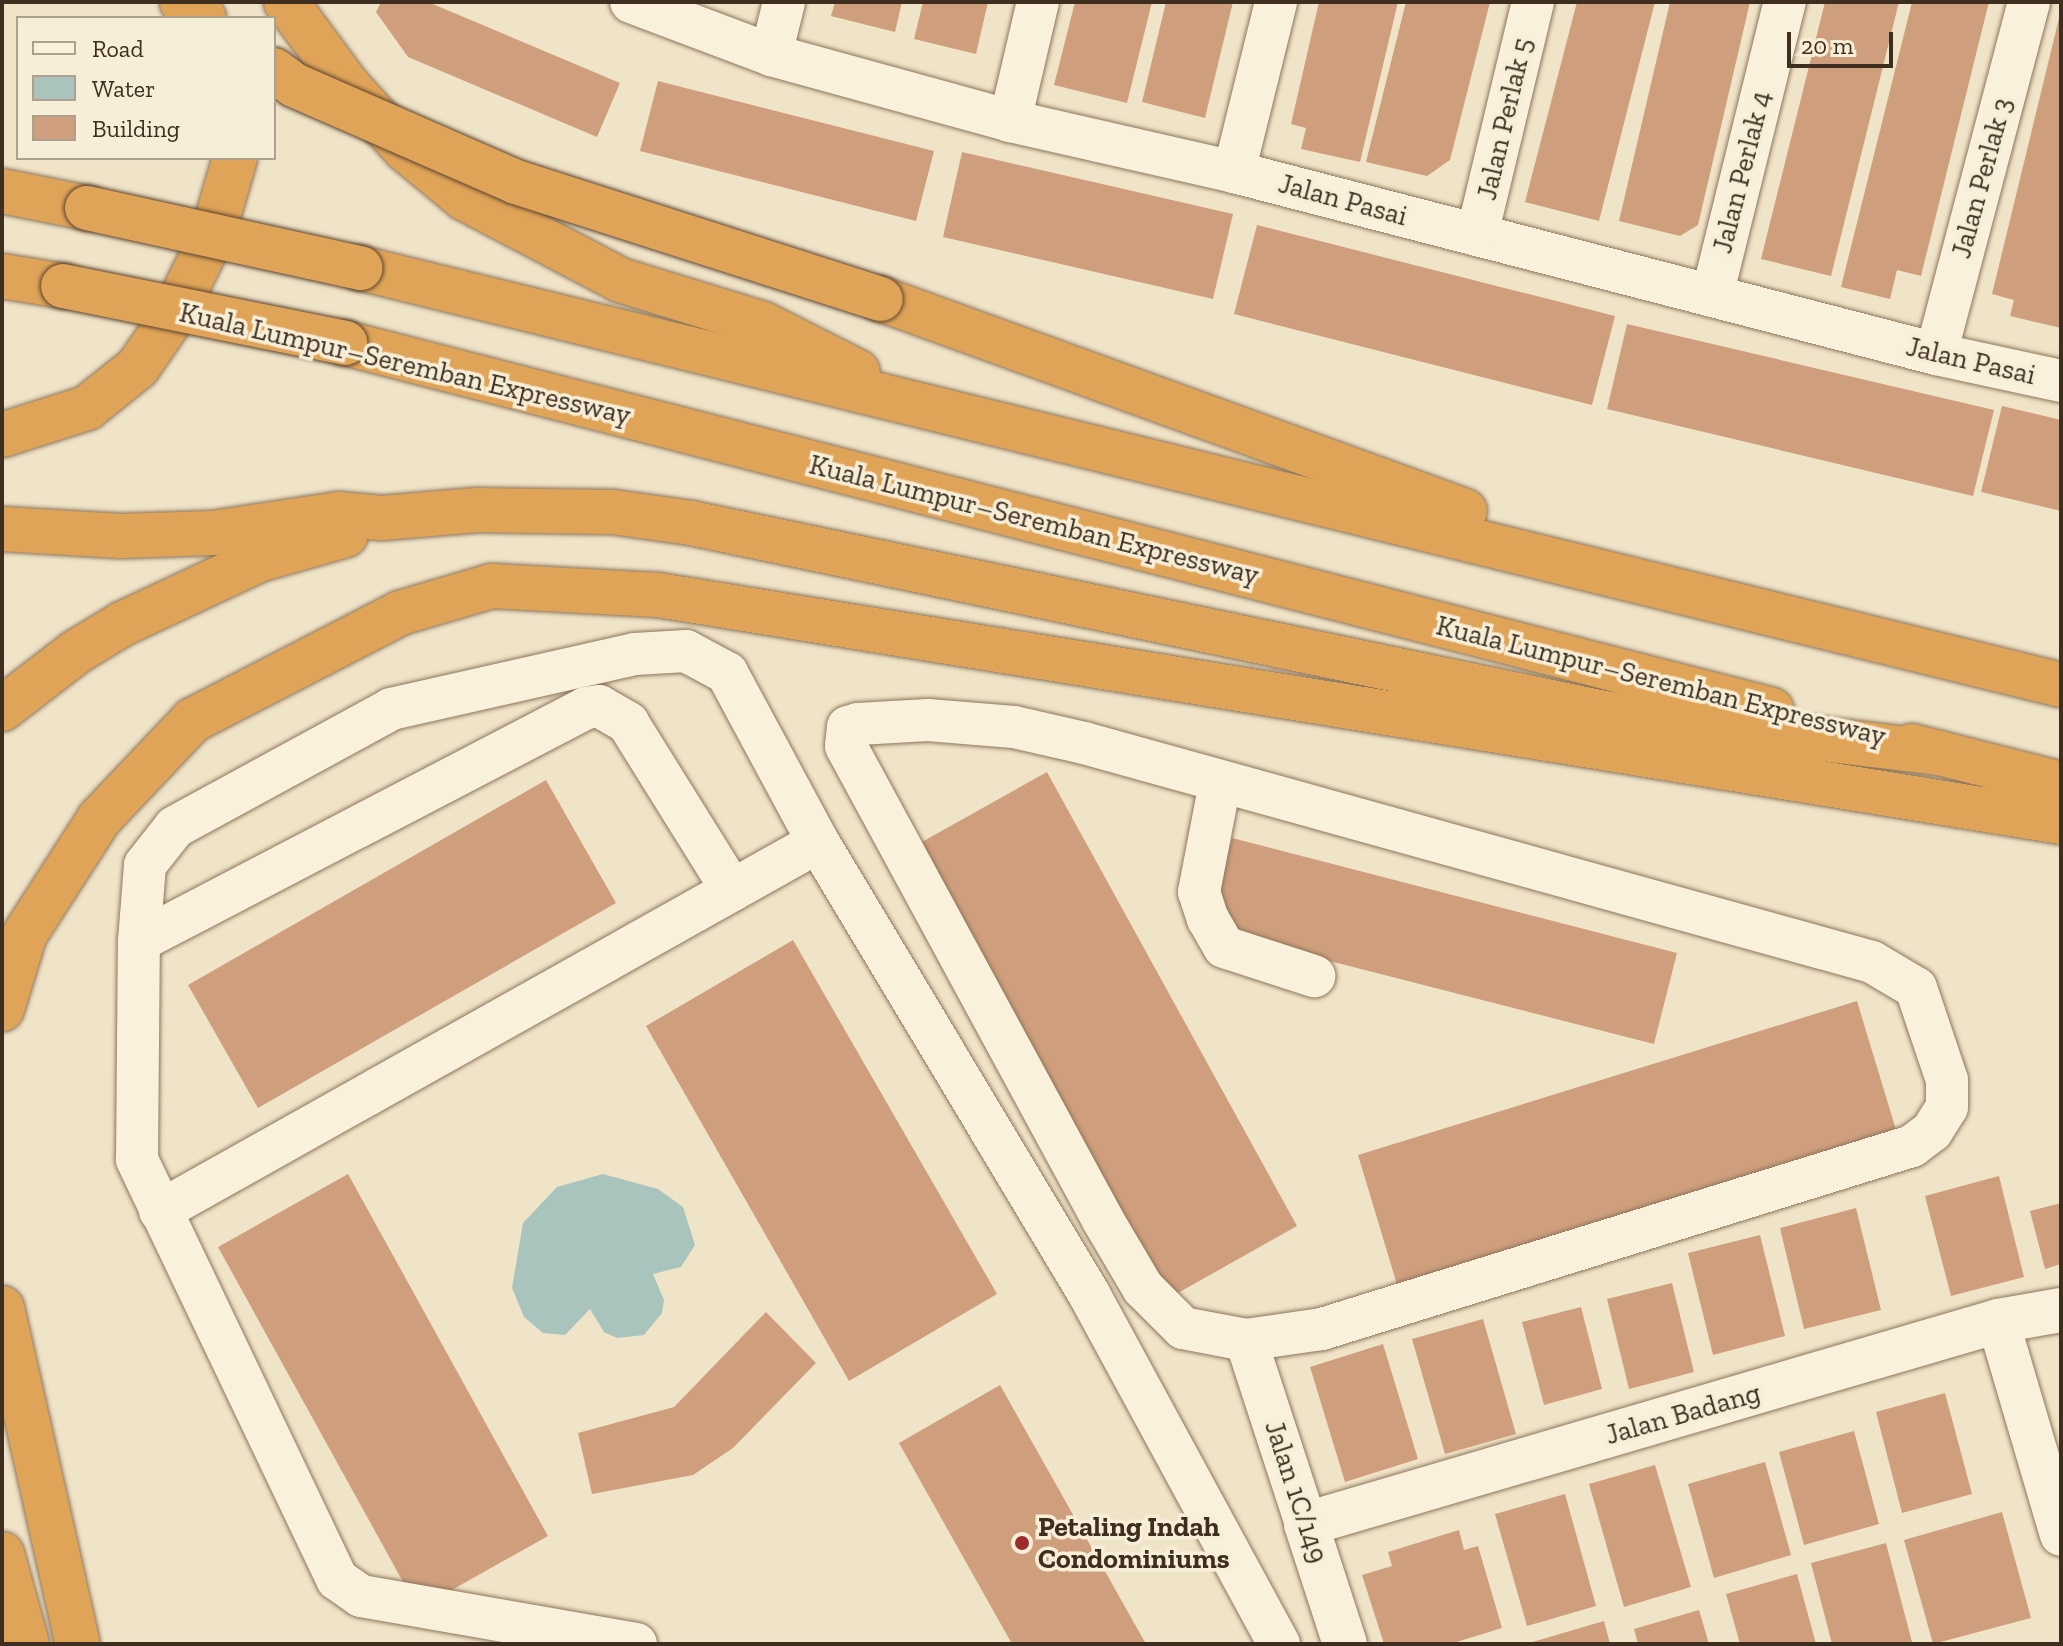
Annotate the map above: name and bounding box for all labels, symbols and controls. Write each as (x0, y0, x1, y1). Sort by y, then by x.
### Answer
legend (16, 16, 276, 160)
scale bar (1791, 16, 1897, 66)
text: 20 m (1801, 31, 1853, 60)
text: Road (92, 34, 144, 63)
street label: Jalan Perlak 5 (1470, 35, 1540, 203)
text: Water (92, 74, 155, 103)
street label: Jalan Perlak 4 (1706, 87, 1778, 257)
street label: Jalan Perlak 3 (1944, 94, 2020, 262)
text: Building (92, 114, 180, 143)
street label: Jalan Pasai (1275, 167, 1411, 233)
street label: Kuala Lumpur–Seremban Expressway (176, 296, 634, 432)
street label: Jalan Pasai (1903, 330, 2039, 392)
street label: Kuala Lumpur–Seremban Expressway (806, 448, 1262, 592)
street label: Kuala Lumpur–Seremban Expressway (1433, 609, 1889, 753)
street label: Jalan Badang (1602, 1376, 1764, 1452)
street label: Jalan 1C/149 (1257, 1417, 1335, 1567)
place label: Petaling Indah Condominiums (1038, 1510, 1230, 1576)
marker: Petaling Indah Condominiums (1013, 1534, 1031, 1552)

